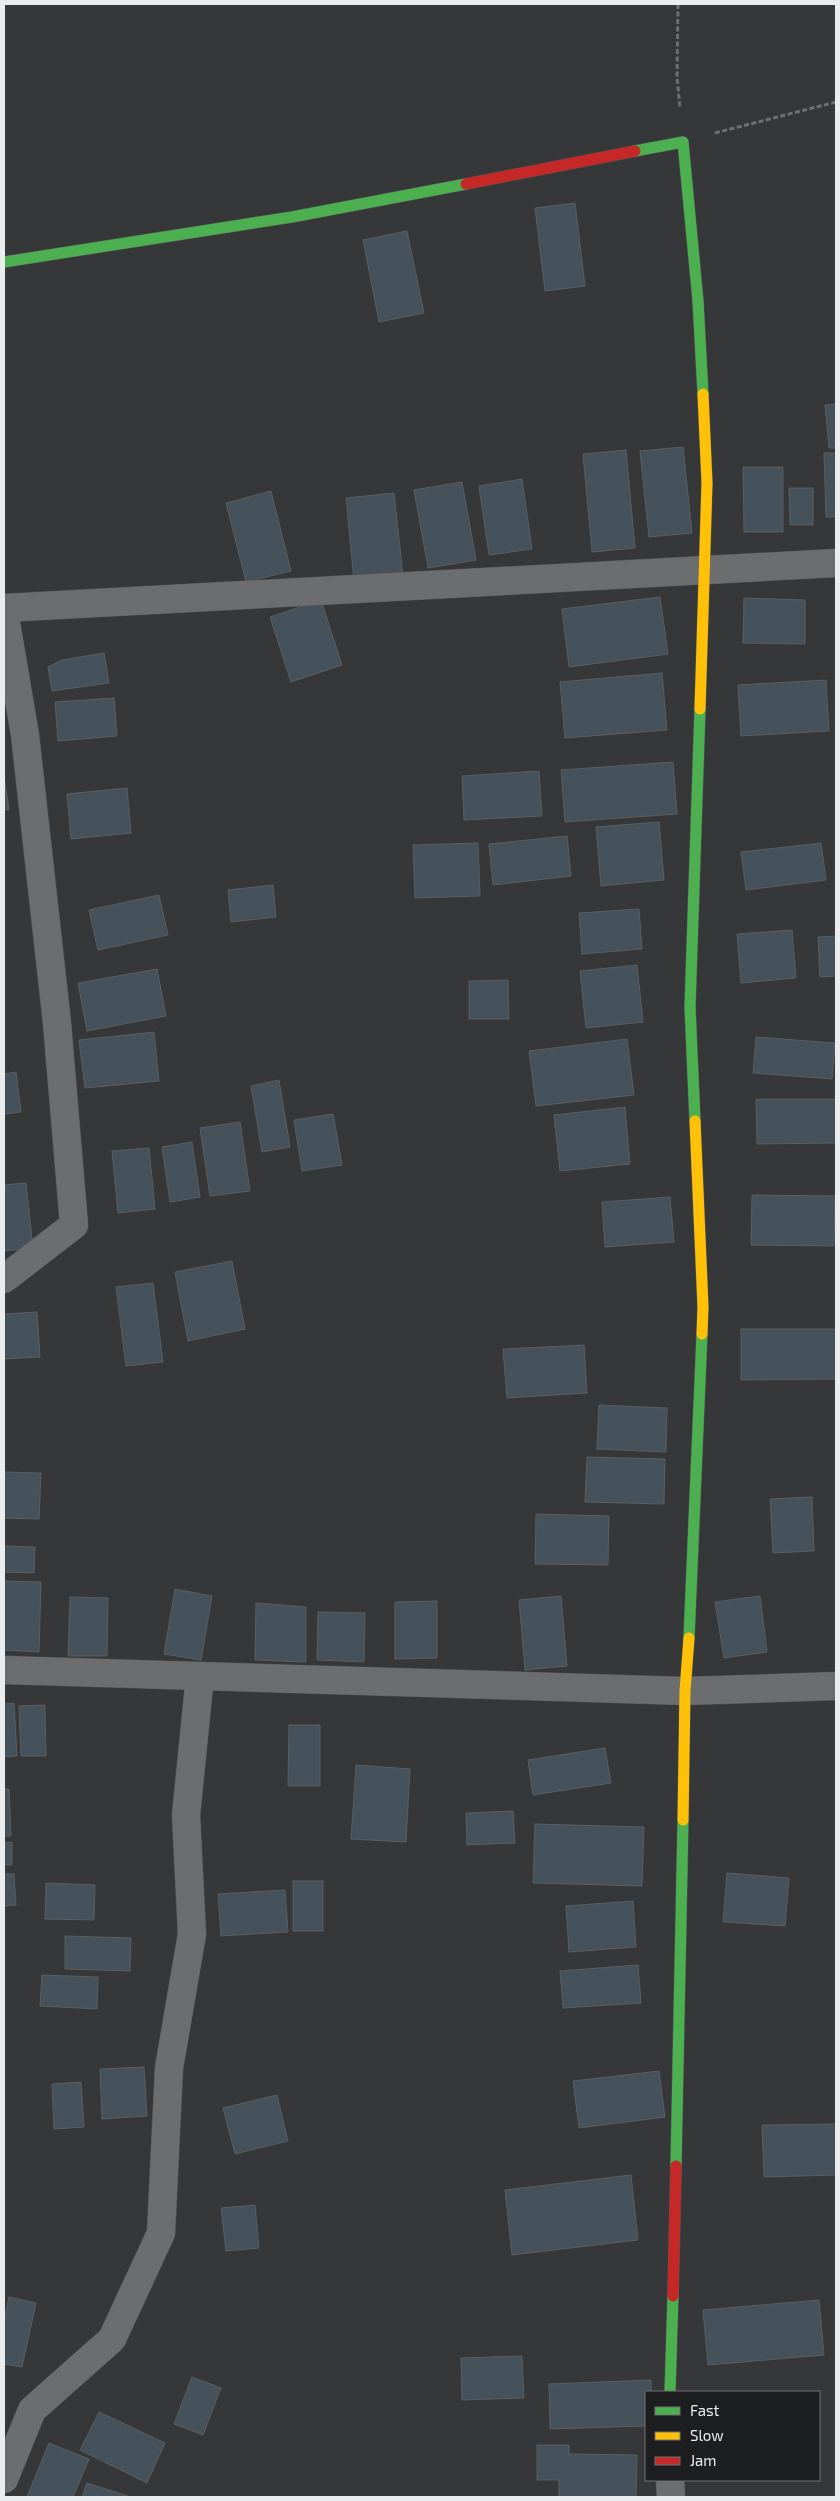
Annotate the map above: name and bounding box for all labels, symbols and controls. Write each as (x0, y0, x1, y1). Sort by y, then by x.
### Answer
legend (645, 2391, 820, 2481)
text: Fast (690, 2401, 720, 2419)
text: Slow (690, 2426, 724, 2444)
text: Jam (690, 2451, 716, 2469)

